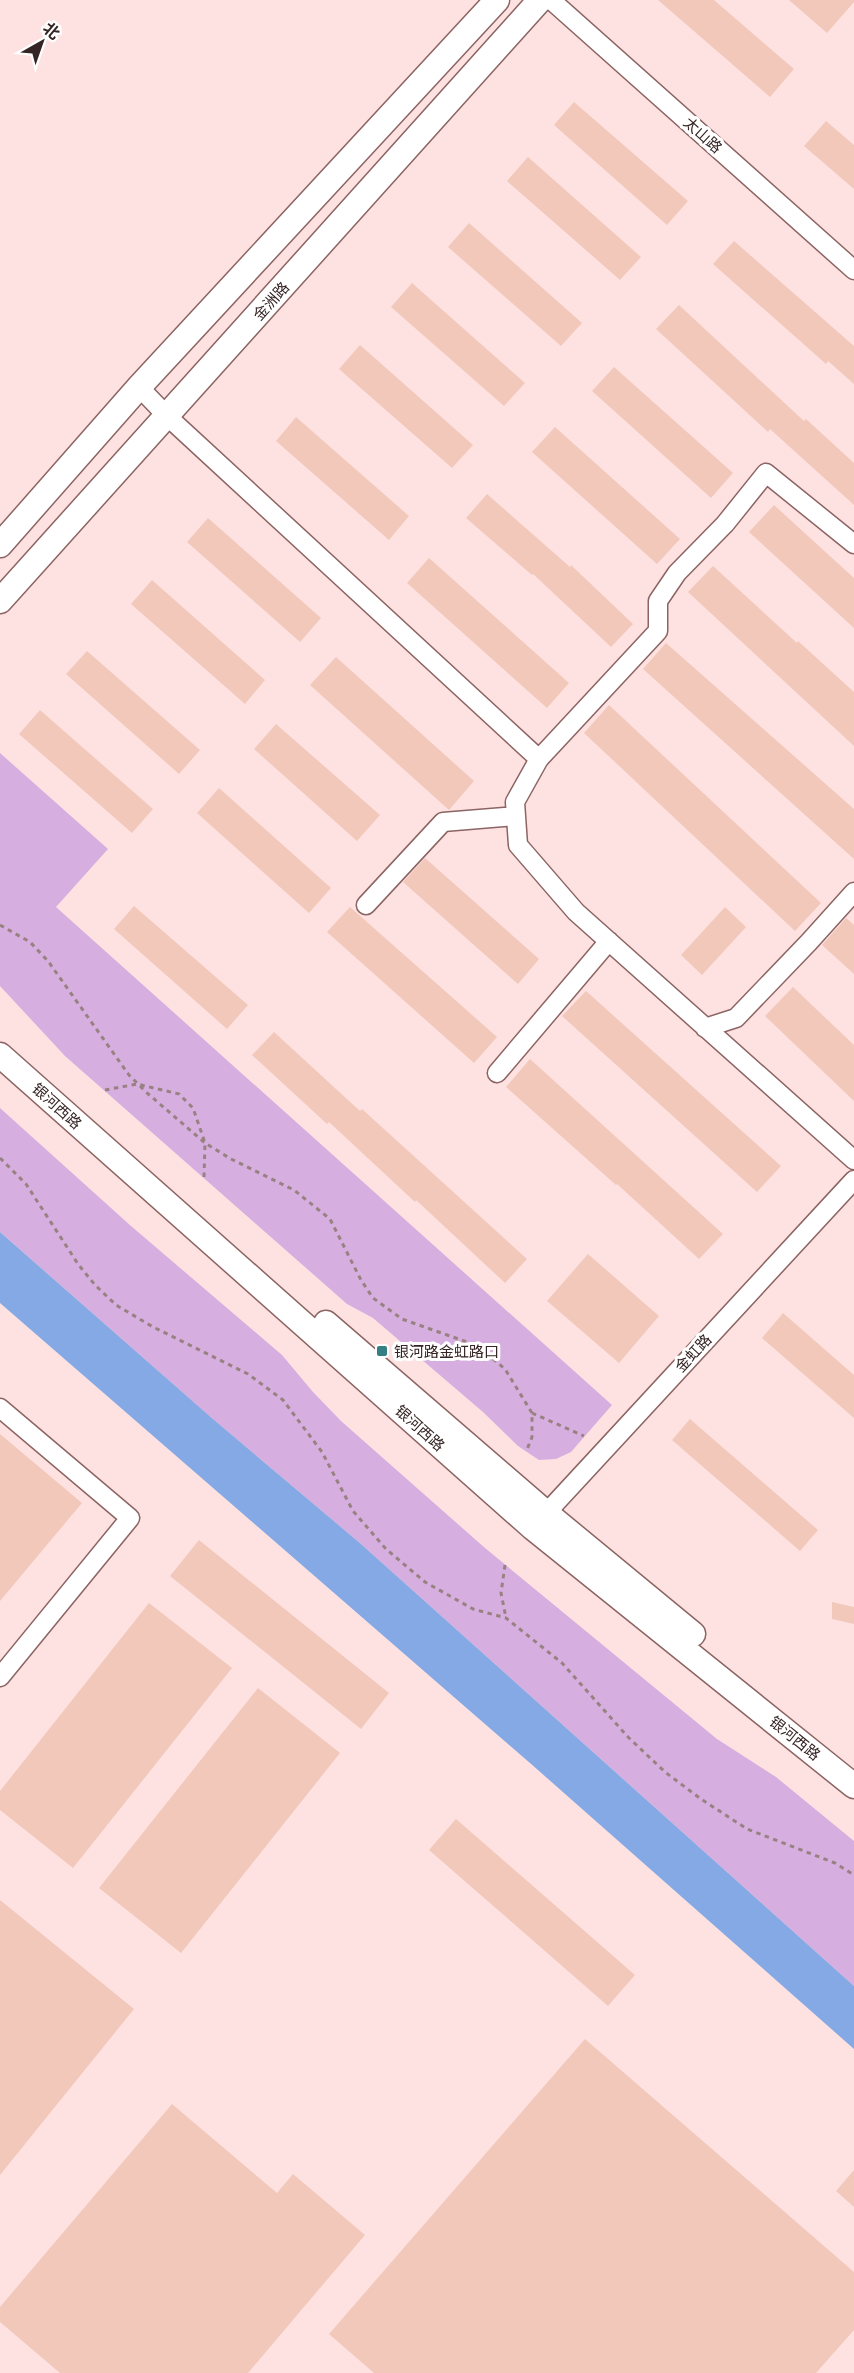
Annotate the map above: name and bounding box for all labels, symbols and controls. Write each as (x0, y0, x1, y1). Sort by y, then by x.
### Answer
north arrow (12, 12, 72, 72)
text: 北 (38, 17, 65, 44)
street label: 太山路 (679, 112, 727, 158)
street label: 金洲路 (248, 277, 294, 325)
street label: 银河西路 (28, 1078, 86, 1134)
street label: 金虹路 (670, 1329, 716, 1377)
place label: 银河路金虹路口 (394, 1341, 499, 1362)
marker: 银河路金虹路口 (375, 1344, 389, 1358)
street label: 银河西路 (391, 1400, 449, 1456)
street label: 银河西路 (765, 1711, 825, 1765)

